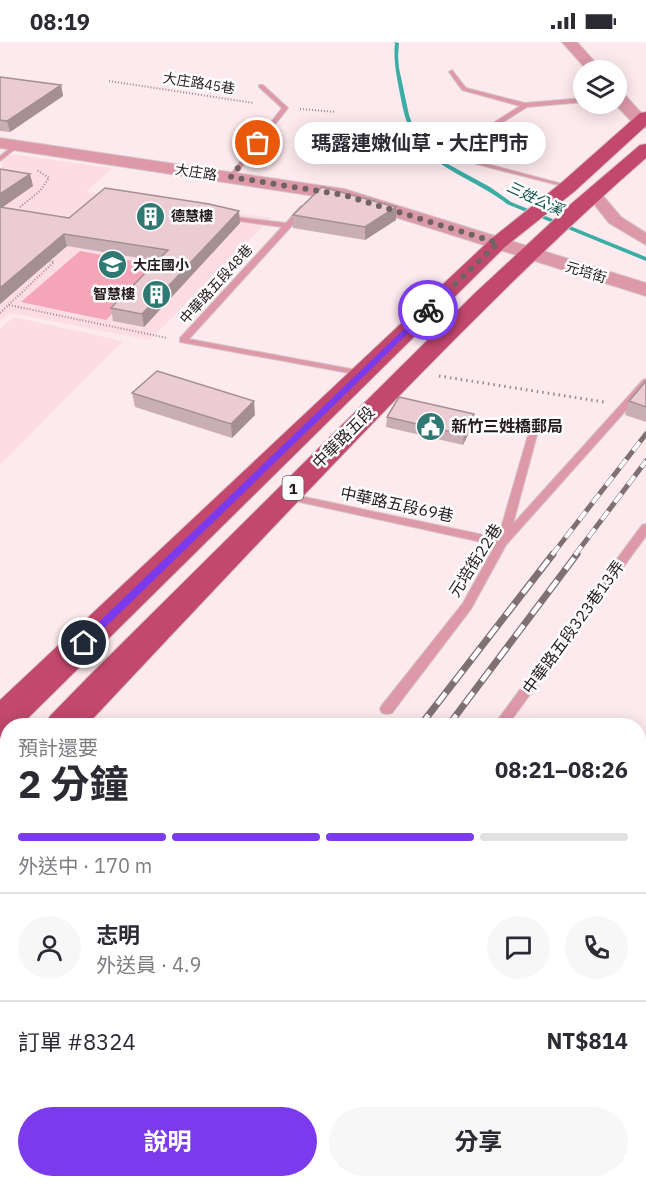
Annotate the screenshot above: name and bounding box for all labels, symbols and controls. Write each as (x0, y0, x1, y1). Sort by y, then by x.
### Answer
text: 08:19 (30, 7, 90, 36)
map controls (573, 60, 627, 114)
button: layers (573, 60, 627, 114)
street label: 大庄路45巷 (162, 68, 236, 98)
pin (232, 117, 283, 168)
callout: 瑪露連嫩仙草 - 大庄門市 (294, 122, 546, 164)
icon: bag (241, 126, 274, 159)
text: 瑪露連嫩仙草 - 大庄門市 (311, 129, 529, 156)
street label: 大庄路 (174, 160, 218, 184)
water label: 三姓公溪 (504, 177, 568, 220)
building icon: 德慧樓 (134, 200, 166, 232)
place label: 德慧樓 (171, 207, 213, 225)
street label: 中華路五段48巷 (176, 241, 256, 327)
school or university icon: 大庄國小 (96, 249, 128, 281)
place label: 大庄國小 (133, 256, 189, 274)
street label: 元培街 (563, 257, 609, 287)
building icon: 智慧樓 (140, 278, 172, 310)
courier (398, 280, 458, 340)
place label: 智慧樓 (93, 285, 135, 303)
icon: bike (412, 294, 445, 327)
street label: 中華路五段 (308, 402, 378, 472)
public building icon: 新竹三姓橋郵局 (414, 410, 446, 442)
place label: 新竹三姓橋郵局 (451, 416, 563, 436)
road number: 1 (282, 476, 304, 500)
street label: 中華路五段69巷 (339, 482, 455, 526)
street label: 元培街22巷 (444, 520, 506, 600)
street label: 中華路五段323巷13弄 (518, 556, 628, 698)
pin (58, 617, 109, 668)
icon: home (67, 626, 100, 659)
text: 預計還要 (18, 734, 98, 761)
text: 08:21–08:26 (495, 755, 628, 784)
text: 2 分鐘 (18, 758, 129, 809)
text: 外送中 · 170 m (18, 852, 152, 879)
button: person (18, 916, 81, 979)
button: chat (487, 916, 550, 979)
button: phone (565, 916, 628, 979)
text: 志明 (96, 920, 140, 949)
text: 外送員 · 4.9 (96, 951, 201, 978)
text: NT$814 (546, 1026, 628, 1055)
text: 訂單 #8324 (18, 1027, 136, 1056)
button: 說明 (18, 1107, 317, 1176)
button: 分享 (329, 1107, 628, 1176)

